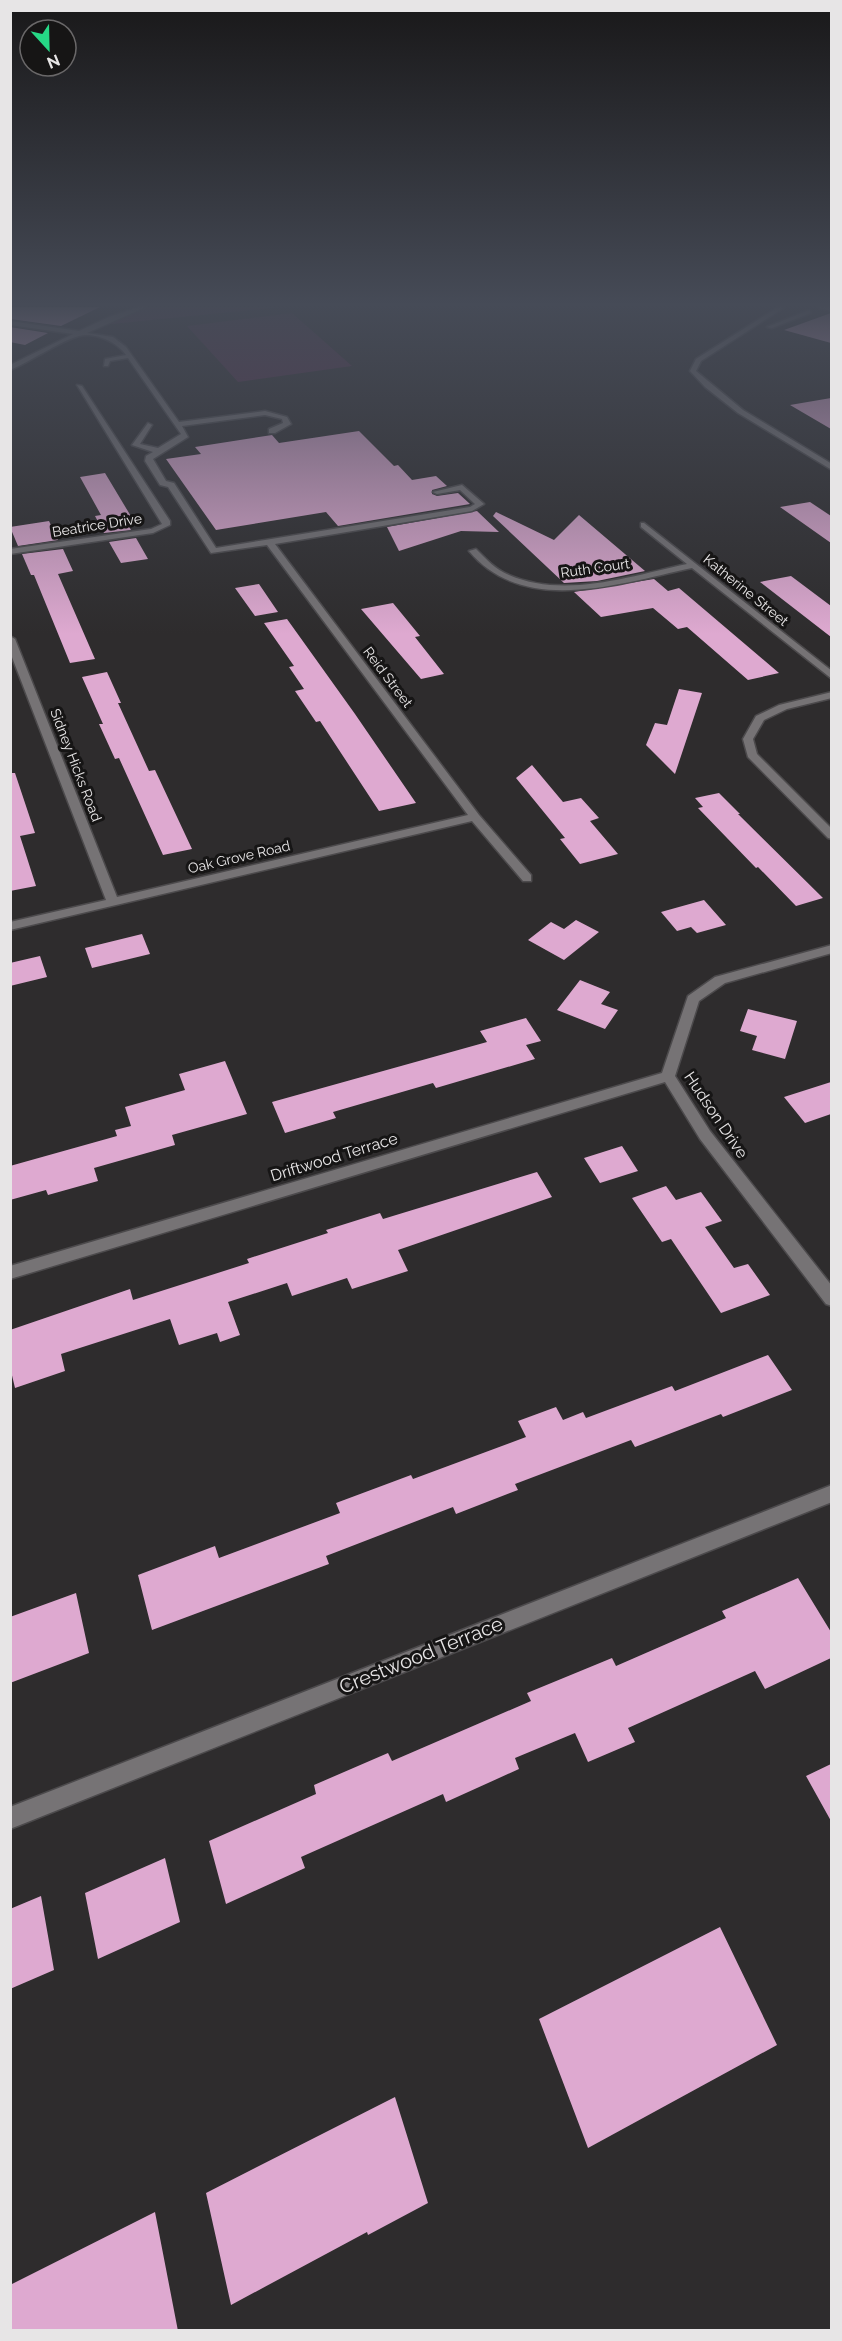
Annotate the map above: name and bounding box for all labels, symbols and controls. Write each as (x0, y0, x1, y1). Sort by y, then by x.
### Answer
north arrow (18, 18, 78, 78)
text: N (44, 50, 63, 73)
street label: Beatrice Drive (51, 510, 143, 540)
street label: Katherine Street (700, 551, 792, 629)
street label: Ruth Court (559, 555, 631, 581)
street label: Reid Street (360, 644, 416, 711)
street label: Sidney Hicks Road (47, 706, 105, 824)
street label: Oak Grove Road (186, 837, 292, 877)
street label: Hudson Drive (680, 1068, 752, 1162)
street label: Driftwood Terrace (268, 1129, 400, 1185)
street label: Crestwood Terrace (336, 1611, 507, 1699)

